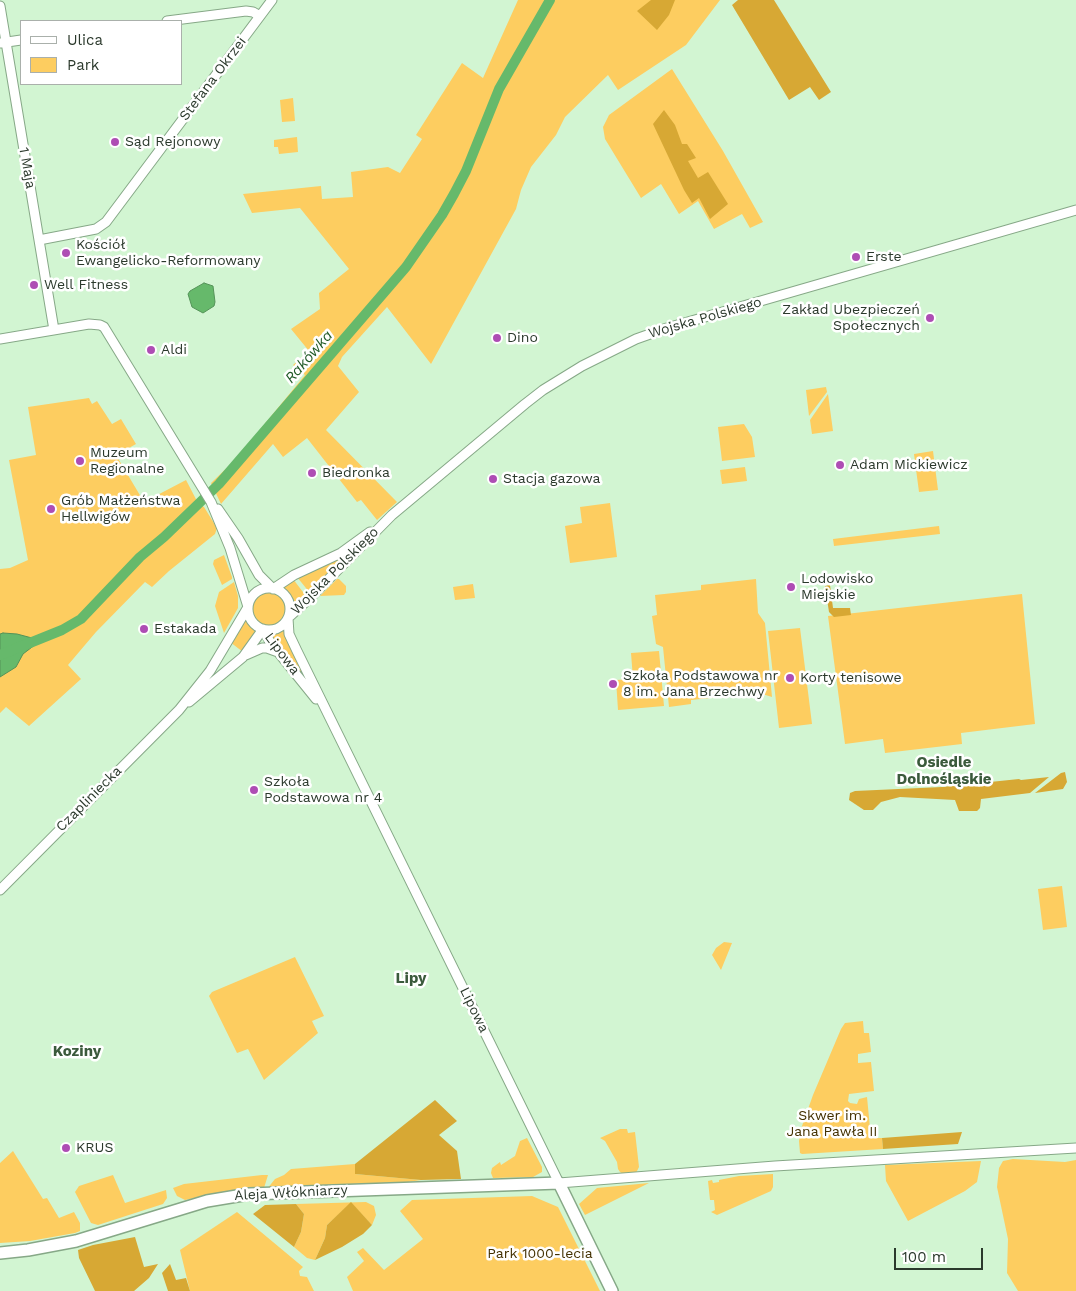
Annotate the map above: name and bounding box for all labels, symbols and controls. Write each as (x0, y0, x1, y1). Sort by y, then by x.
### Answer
legend (20, 20, 182, 85)
text: Ulica (67, 31, 103, 49)
street label: Stefana Okrzei (176, 34, 250, 124)
text: Park (67, 56, 99, 74)
place label: Sąd Rejonowy (125, 134, 220, 150)
marker: Sąd Rejonowy (109, 136, 121, 148)
street label: 1 Maja (15, 146, 39, 190)
place label: Kościół Ewangelicko-Reformowany (76, 237, 260, 270)
marker: Kościół Ewangelicko-Reformowany (60, 247, 72, 259)
place label: Erste (866, 249, 902, 265)
marker: Erste (850, 251, 862, 263)
place label: Well Fitness (44, 277, 128, 293)
marker: Well Fitness (28, 279, 40, 291)
street label: Wojska Polskiego (646, 294, 764, 342)
place label: Zakład Ubezpieczeń Społecznych (782, 302, 920, 334)
marker: Zakład Ubezpieczeń Społecznych (924, 312, 936, 324)
water label: Rakówka (281, 327, 337, 387)
place label: Dino (507, 330, 538, 346)
marker: Dino (491, 332, 503, 344)
place label: Aldi (161, 342, 187, 358)
marker: Aldi (145, 344, 157, 356)
place label: Muzeum Regionalne (90, 445, 164, 478)
marker: Muzeum Regionalne (74, 455, 86, 467)
place label: Adam Mickiewicz (850, 457, 968, 473)
marker: Adam Mickiewicz (834, 459, 846, 471)
place label: Biedronka (322, 465, 390, 481)
marker: Biedronka (306, 467, 318, 479)
place label: Stacja gazowa (503, 471, 600, 487)
marker: Stacja gazowa (487, 473, 499, 485)
place label: Grób Małżeństwa Hellwigów (61, 493, 180, 526)
marker: Grób Małżeństwa Hellwigów (45, 503, 57, 515)
street label: Wojska Polskiego (288, 524, 382, 618)
place label: Lodowisko Miejskie (801, 571, 873, 604)
marker: Lodowisko Miejskie (785, 581, 797, 593)
place label: Estakada (154, 621, 217, 637)
marker: Estakada (138, 623, 150, 635)
street label: Lipowa (261, 630, 303, 678)
place label: Szkoła Podstawowa nr 8 im. Jana Brzechwy (623, 668, 778, 700)
place label: Korty tenisowe (800, 670, 902, 686)
marker: Korty tenisowe (784, 672, 796, 684)
marker: Szkoła Podstawowa nr 8 im. Jana Brzechwy (607, 678, 619, 690)
district label: Osiedle Dolnośląskie (896, 754, 992, 789)
street label: Czapliniecka (53, 763, 125, 835)
place label: Szkoła Podstawowa nr 4 (264, 774, 382, 806)
marker: Szkoła Podstawowa nr 4 (248, 784, 260, 796)
district label: Lipy (396, 970, 426, 988)
street label: Lipowa (456, 985, 492, 1035)
district label: Koziny (53, 1043, 101, 1061)
park label: Skwer im. Jana Pawła II (786, 1108, 878, 1140)
place label: KRUS (76, 1140, 113, 1156)
marker: KRUS (60, 1142, 72, 1154)
street label: Aleja Włókniarzy (234, 1182, 348, 1204)
scale bar (896, 1238, 985, 1270)
park label: Park 1000-lecia (487, 1246, 593, 1262)
text: 100 m (902, 1248, 946, 1266)

